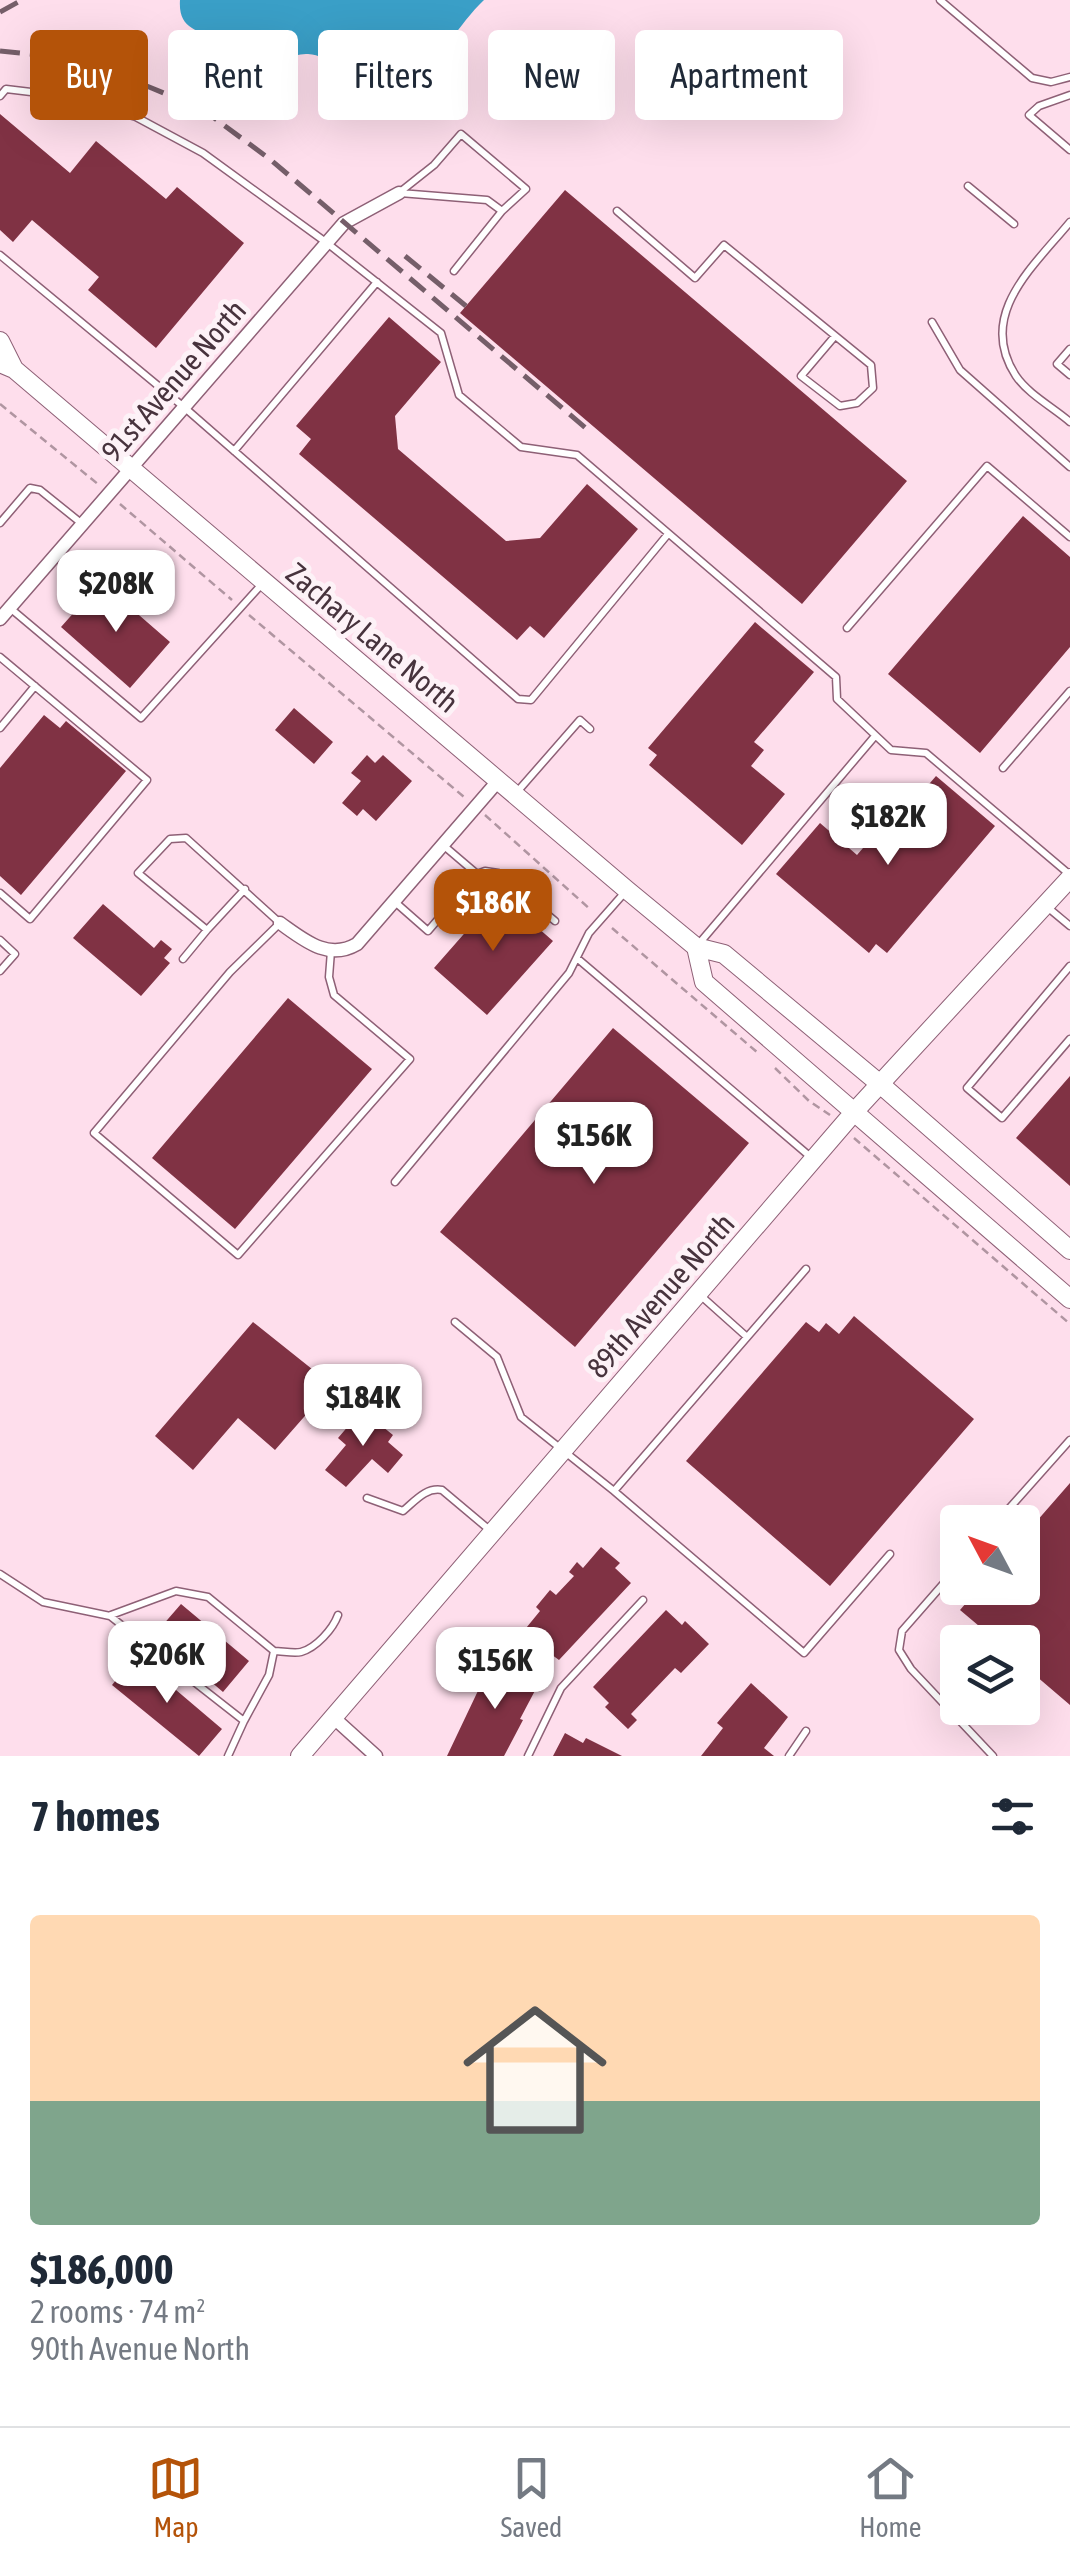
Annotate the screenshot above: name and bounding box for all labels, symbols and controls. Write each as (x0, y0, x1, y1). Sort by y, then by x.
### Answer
chip: Buy (30, 30, 148, 120)
chip: Rent (168, 30, 298, 120)
chip: Filters (318, 30, 468, 120)
chip: New (488, 30, 615, 120)
chip: Apartment (635, 30, 843, 120)
street label: 91st Avenue North (94, 293, 252, 468)
pin: $208K (46, 550, 186, 635)
street label: Zachary Lane North (280, 556, 465, 719)
text: $208K (79, 564, 153, 601)
pin: $182K (818, 783, 958, 868)
text: $182K (851, 797, 925, 834)
pin: $186K (423, 869, 563, 954)
text: $186K (456, 883, 530, 920)
pin: $156K (524, 1102, 664, 1187)
text: $156K (557, 1116, 631, 1153)
street label: 89th Avenue North (580, 1206, 741, 1384)
pin: $184K (293, 1364, 433, 1449)
text: $184K (326, 1378, 400, 1415)
north arrow (940, 1505, 1040, 1605)
map controls (940, 1505, 1040, 1725)
pin: $206K (97, 1621, 237, 1706)
button: layers (940, 1625, 1040, 1725)
pin: $156K (425, 1627, 565, 1712)
text: $206K (130, 1635, 204, 1672)
text: $156K (458, 1641, 532, 1678)
icon: filters (985, 1789, 1040, 1844)
text: 7 homes (30, 1792, 160, 1840)
icon: home (445, 1980, 625, 2160)
text: $186,000 (30, 2245, 174, 2293)
text: 2 rooms · 74 m² (30, 2293, 205, 2330)
text: 90th Avenue North (30, 2330, 250, 2367)
tab: Map (148, 2451, 203, 2543)
tab: Saved (500, 2451, 562, 2543)
tab: Home (859, 2451, 922, 2543)

